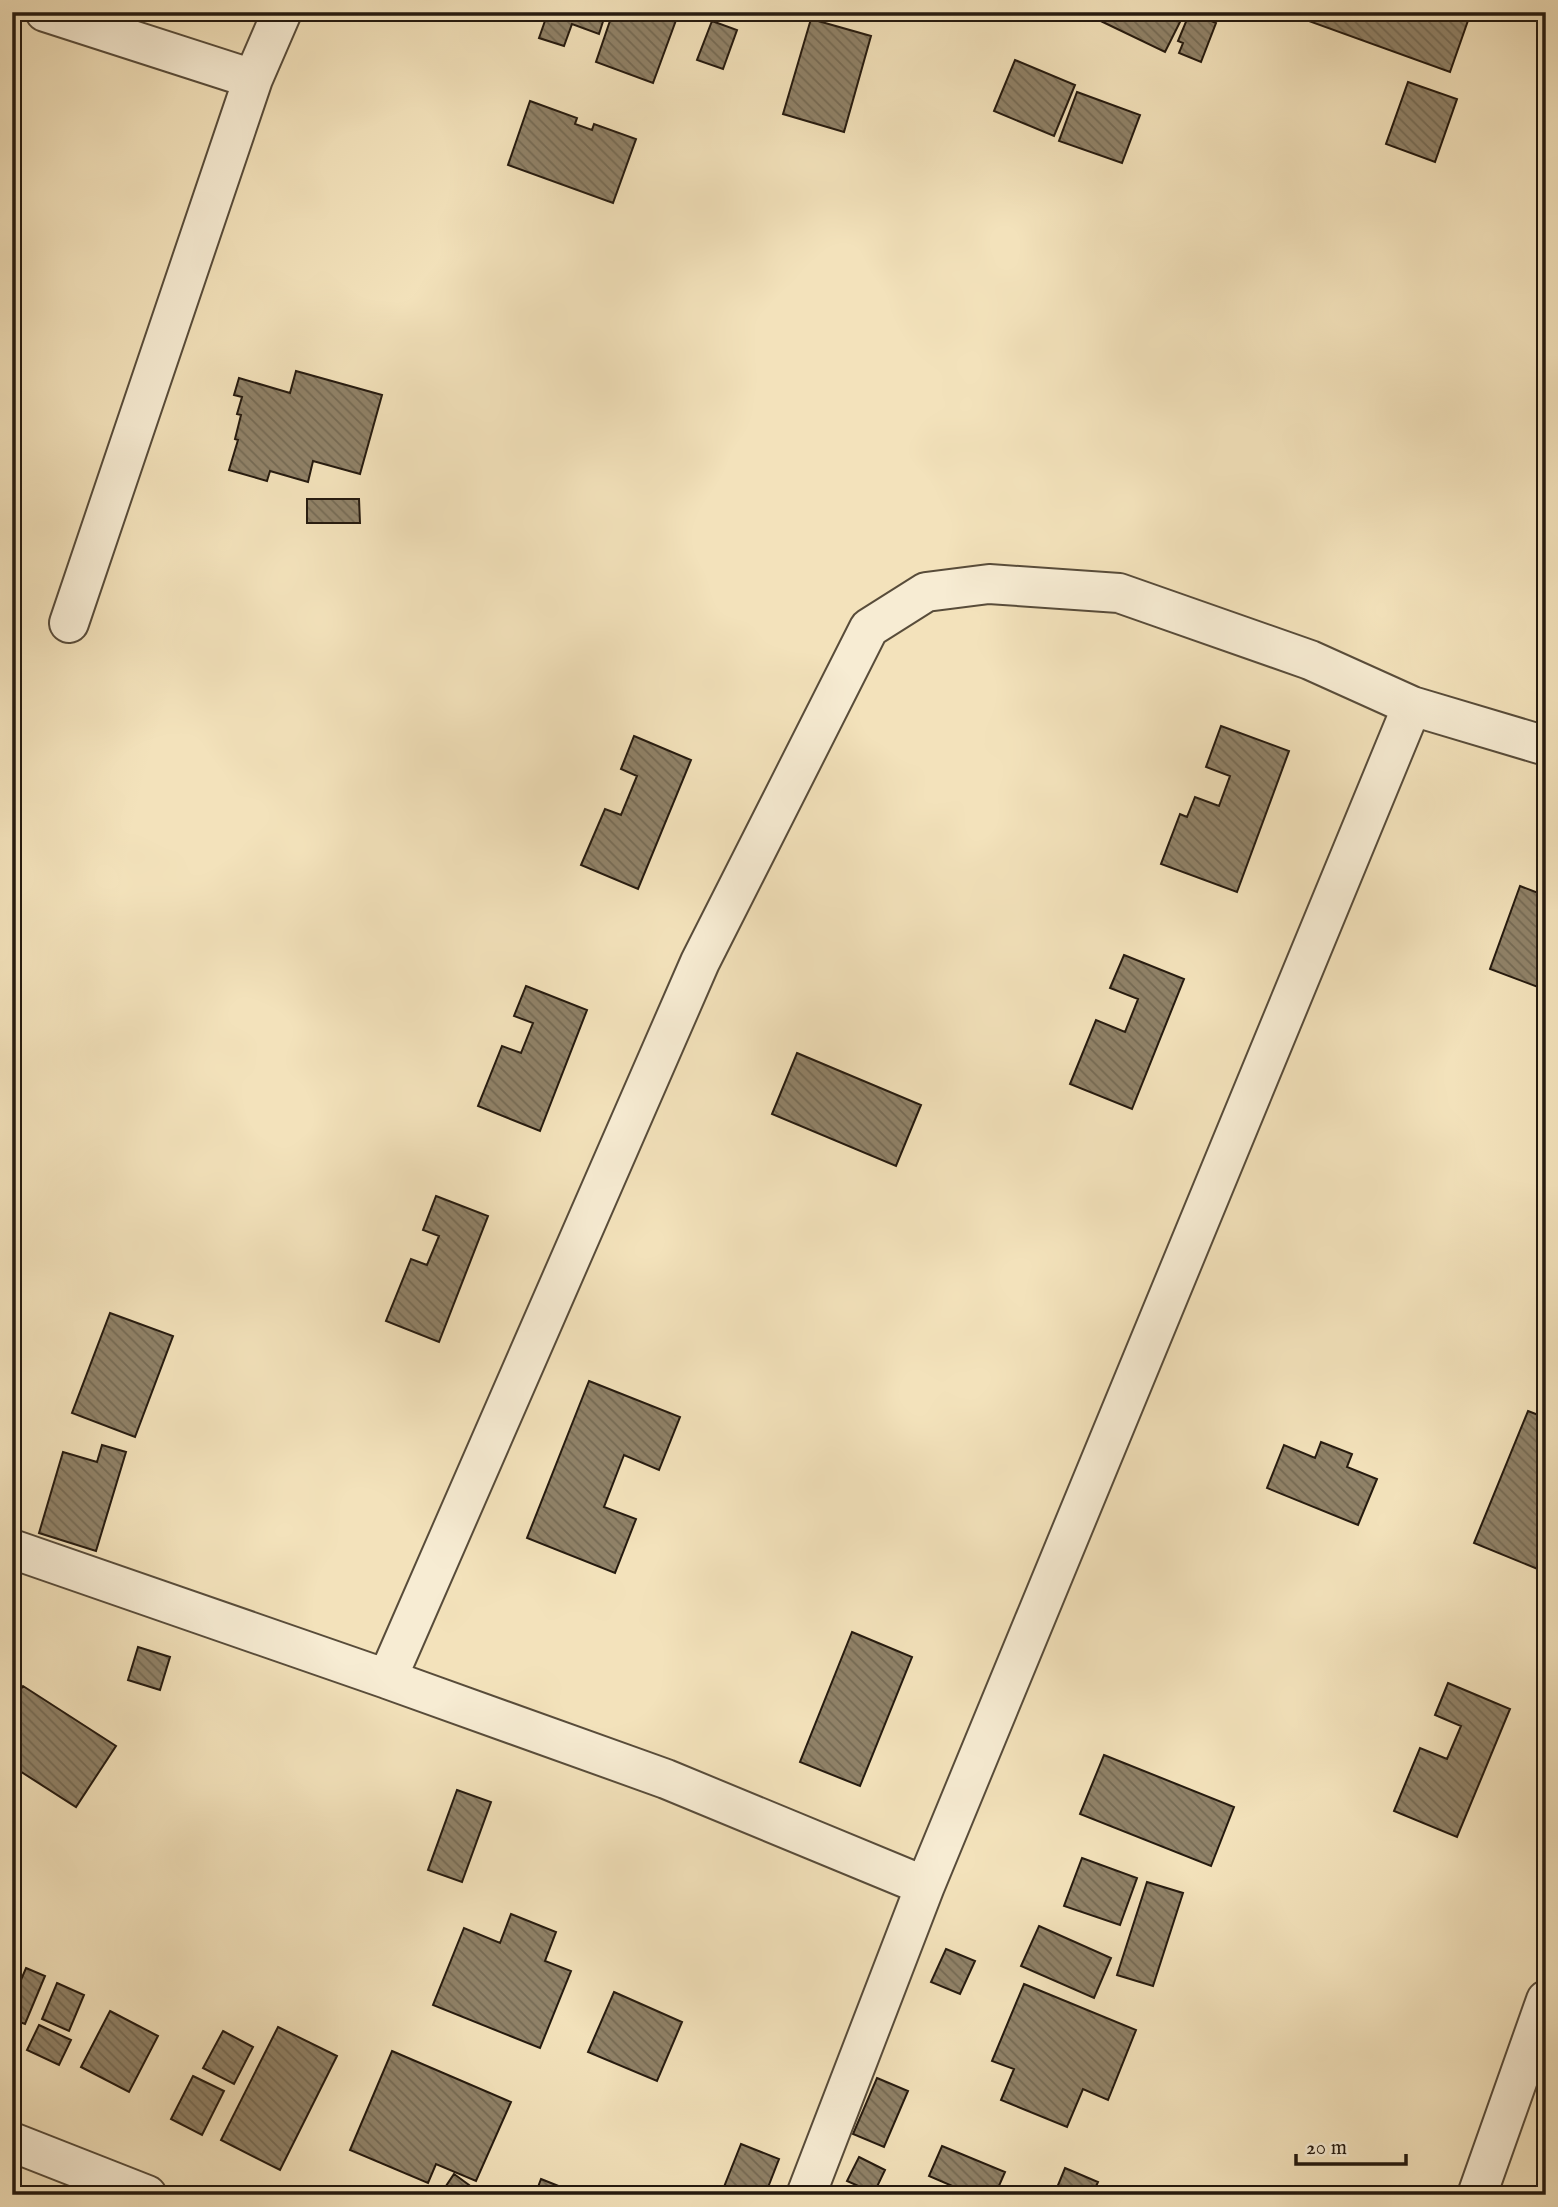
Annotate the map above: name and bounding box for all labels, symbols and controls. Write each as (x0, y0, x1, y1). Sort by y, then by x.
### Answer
scale bar (1296, 2123, 1406, 2167)
text: 20 m (1306, 2135, 1347, 2162)

